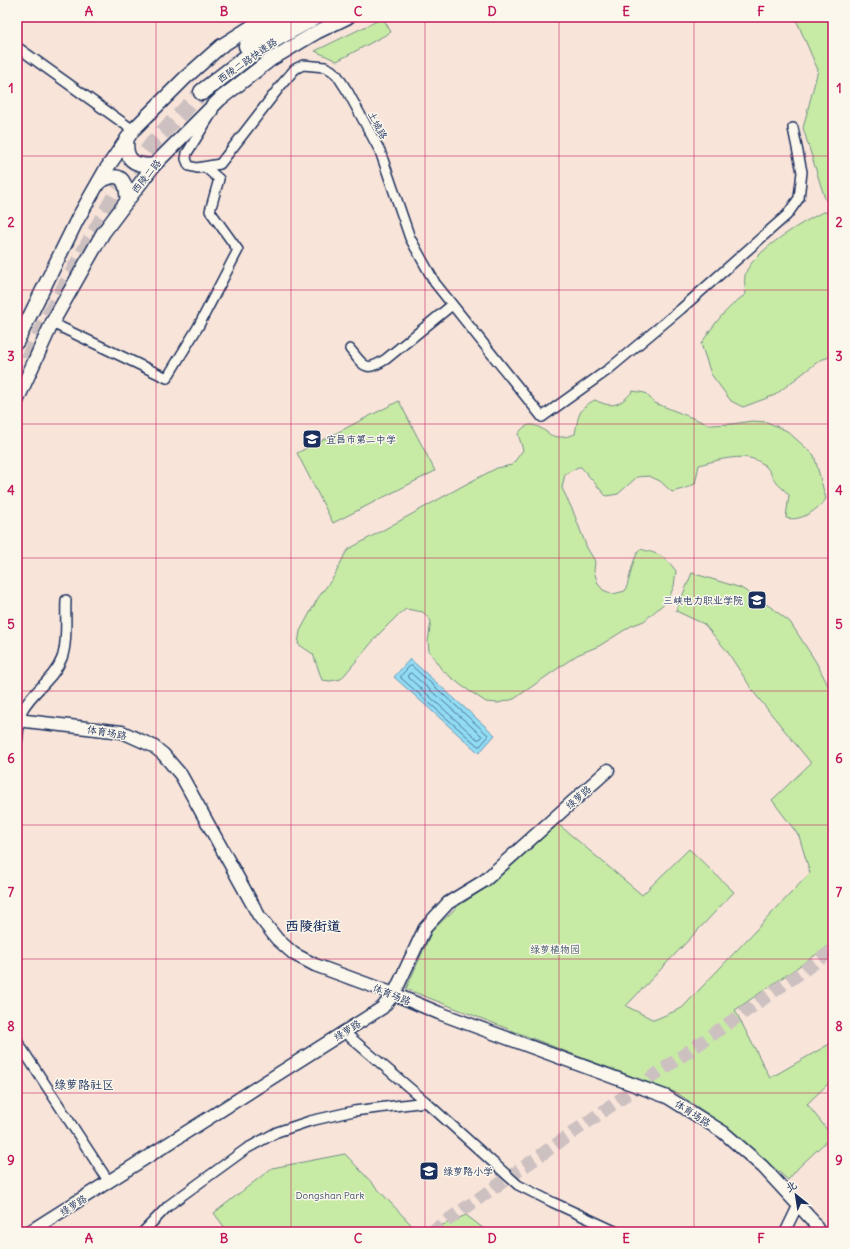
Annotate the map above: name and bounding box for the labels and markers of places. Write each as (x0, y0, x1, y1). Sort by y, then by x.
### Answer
school or university icon: 宜昌市第二中学 (301, 428, 323, 450)
place label: 宜昌市第二中学 (326, 433, 396, 446)
school or university icon: 三峡电力职业学院 (746, 589, 768, 611)
place label: 三峡电力职业学院 (663, 594, 743, 607)
school or university icon: 绿萝路小学 (418, 1160, 440, 1182)
place label: 绿萝路小学 (443, 1165, 493, 1178)

